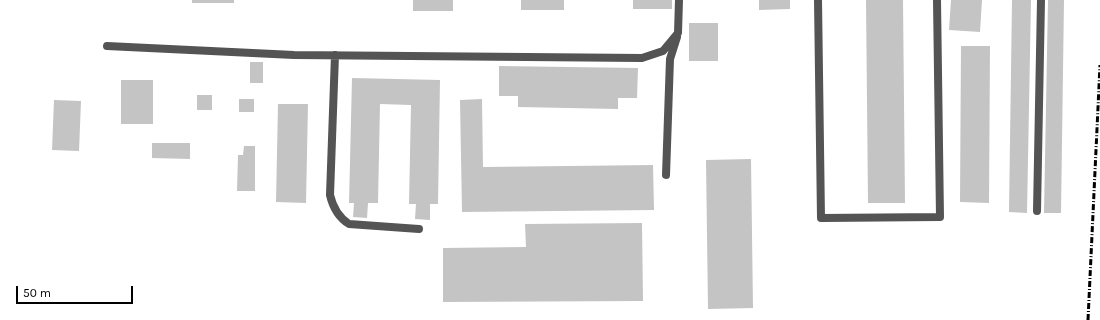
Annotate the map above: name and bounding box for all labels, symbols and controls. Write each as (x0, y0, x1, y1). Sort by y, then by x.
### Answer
scale bar (18, 278, 135, 304)
text: 50 m (23, 286, 51, 300)

